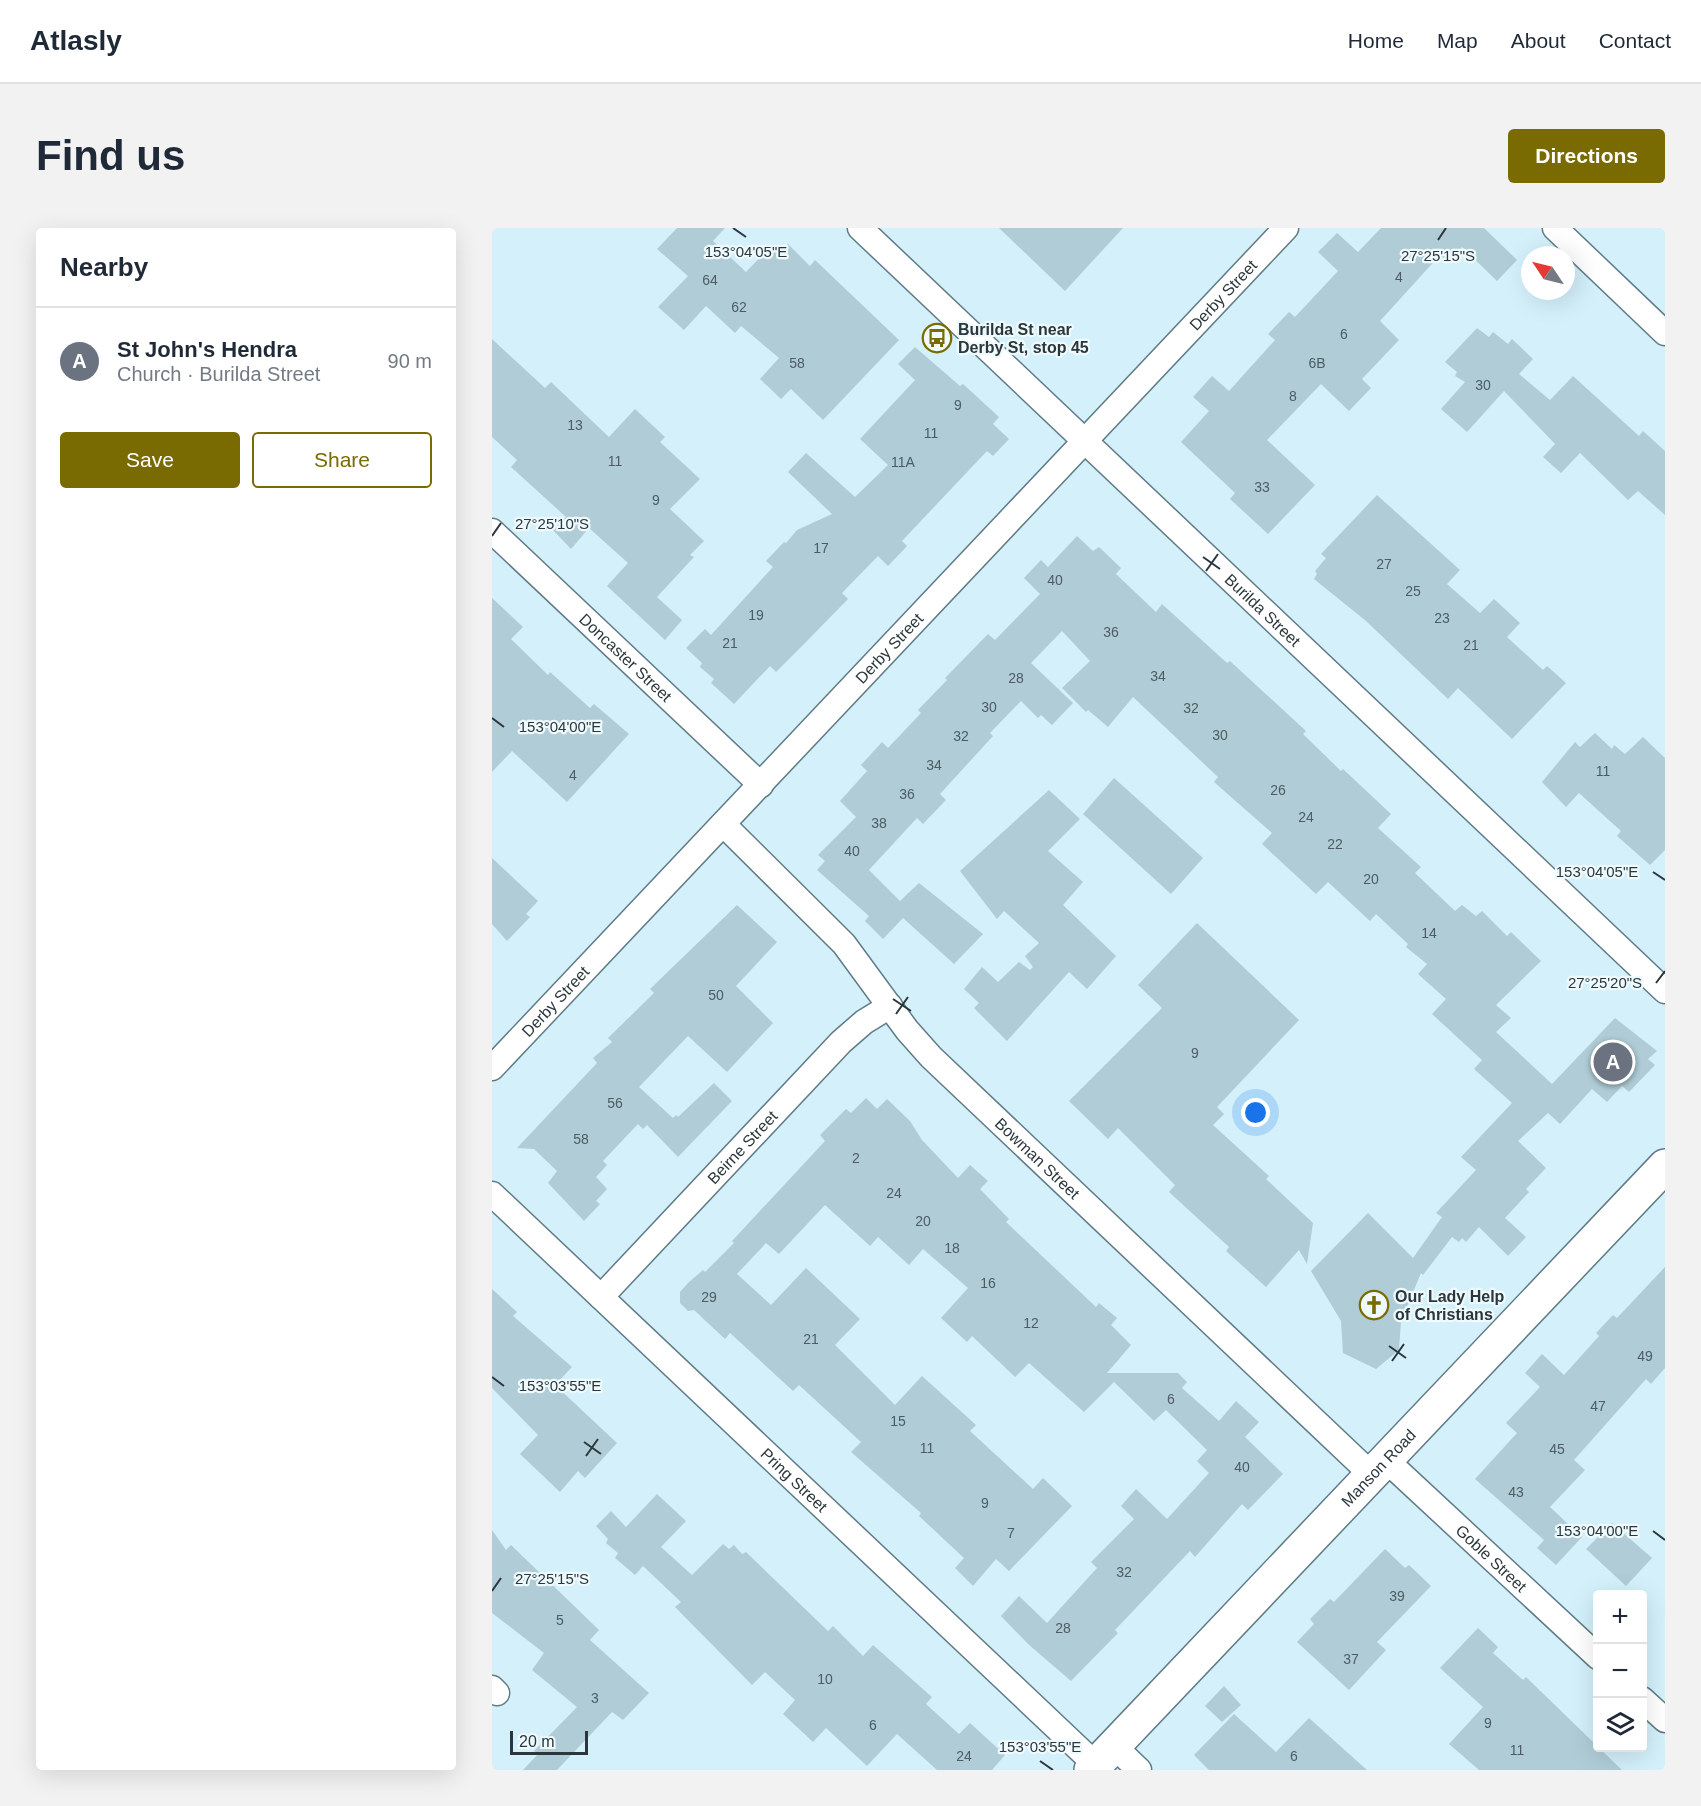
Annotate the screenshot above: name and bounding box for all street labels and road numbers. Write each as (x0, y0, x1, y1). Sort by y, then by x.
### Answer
street label: Derby Street (1186, 256, 1261, 334)
street label: Burilda Street (1221, 571, 1304, 650)
street label: Derby Street (852, 609, 927, 687)
street label: Doncaster Street (576, 610, 675, 705)
street label: Derby Street (519, 963, 593, 1040)
street label: Beirne Street (704, 1107, 781, 1187)
street label: Bowman Street (992, 1115, 1083, 1203)
street label: Manson Road (1338, 1426, 1419, 1510)
street label: Pring Street (757, 1445, 831, 1516)
street label: Goble Street (1452, 1522, 1530, 1596)

